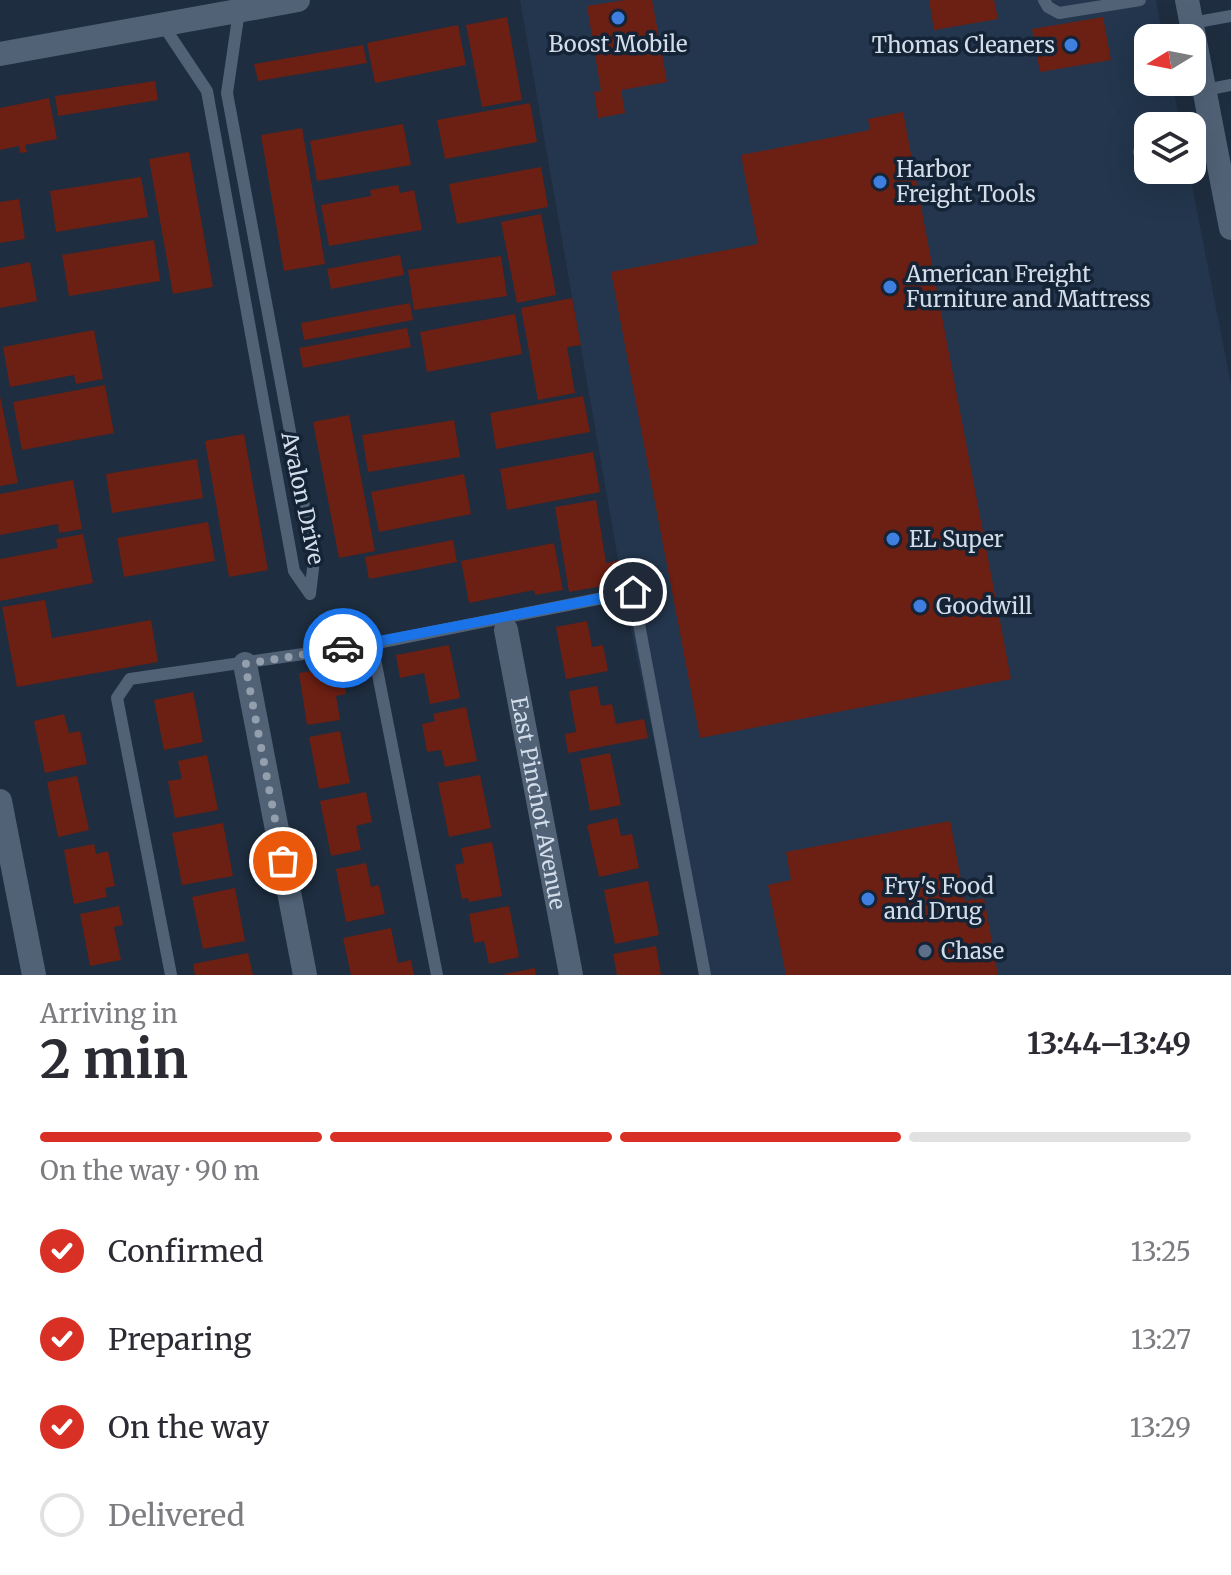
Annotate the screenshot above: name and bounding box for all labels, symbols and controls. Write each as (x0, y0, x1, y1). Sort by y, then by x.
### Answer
marker: Boost Mobile (609, 9, 627, 27)
north arrow (1134, 24, 1206, 96)
map controls (1134, 24, 1206, 184)
place label: Boost Mobile (548, 30, 688, 58)
place label: Thomas Cleaners (872, 31, 1055, 59)
marker: Thomas Cleaners (1062, 36, 1080, 54)
button: layers (1134, 112, 1206, 184)
place label: Harbor Freight Tools (896, 155, 1036, 208)
marker: Harbor Freight Tools (871, 173, 889, 191)
place label: American Freight Furniture and Mattress (905, 260, 1151, 313)
marker: American Freight Furniture and Mattress (881, 278, 899, 296)
street label: Avalon Drive (275, 428, 331, 567)
place label: EL Super (909, 525, 1004, 553)
marker: EL Super (884, 530, 902, 548)
pin (599, 558, 667, 626)
icon: home (611, 570, 655, 614)
place label: Goodwill (936, 592, 1032, 620)
marker: Goodwill (911, 597, 929, 615)
courier (303, 608, 383, 688)
icon: car (321, 626, 365, 670)
street label: East Pinchot Avenue (505, 694, 572, 912)
pin (249, 827, 317, 895)
icon: bag (261, 839, 305, 883)
place label: Fry's Food and Drug (884, 872, 994, 925)
marker: Fry's Food and Drug (859, 890, 877, 908)
place label: Chase (941, 937, 1004, 965)
marker: Chase (916, 942, 934, 960)
text: Arriving in (40, 997, 178, 1030)
text: 13:44–13:49 (1027, 1024, 1191, 1062)
text: 2 min (40, 1027, 188, 1092)
text: On the way · 90 m (40, 1154, 260, 1187)
icon: check (40, 1229, 84, 1273)
text: Confirmed (108, 1232, 263, 1270)
text: 13:25 (1131, 1235, 1191, 1268)
icon: check (40, 1317, 84, 1361)
text: Preparing (108, 1320, 251, 1358)
text: 13:27 (1131, 1323, 1191, 1356)
icon: check (40, 1405, 84, 1449)
text: On the way (108, 1408, 269, 1446)
text: 13:29 (1130, 1411, 1191, 1444)
text: Delivered (108, 1496, 245, 1534)

